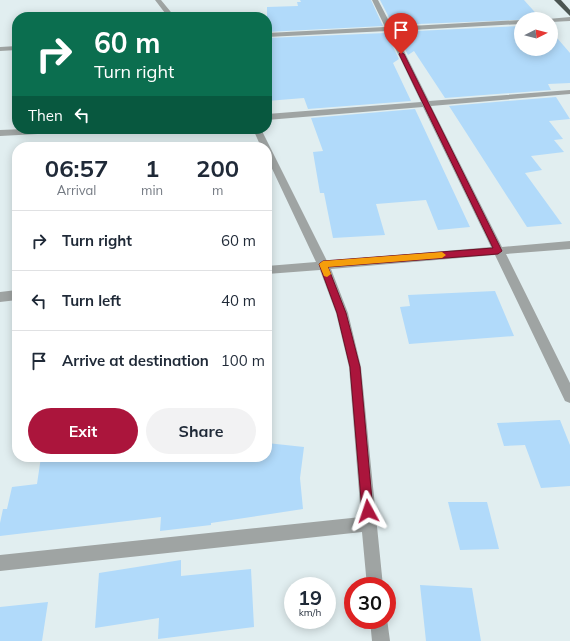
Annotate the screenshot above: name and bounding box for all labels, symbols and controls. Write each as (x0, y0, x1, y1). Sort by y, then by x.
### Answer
north arrow (514, 12, 558, 56)
map controls (514, 12, 558, 56)
pin (384, 13, 418, 54)
icon: arrive (390, 19, 412, 41)
text: 60 m (94, 25, 160, 60)
icon: right (28, 28, 80, 80)
text: Turn right (94, 60, 174, 83)
icon: left (71, 104, 93, 126)
text: Then (28, 106, 63, 125)
text: 06:57 (45, 153, 108, 183)
text: 1 (145, 153, 159, 183)
text: 200 (196, 153, 239, 183)
text: Arrival (57, 182, 96, 198)
text: min (141, 182, 163, 198)
text: m (212, 182, 223, 198)
icon: right (28, 230, 50, 252)
text: Turn right (62, 231, 132, 250)
text: 60 m (221, 231, 256, 250)
icon: left (28, 290, 50, 312)
text: Turn left (62, 291, 121, 310)
text: 40 m (221, 291, 256, 310)
icon: arrive (28, 350, 50, 372)
text: Arrive at destination (62, 351, 209, 370)
text: 100 m (221, 351, 265, 370)
button: Exit (28, 408, 138, 454)
button: Share (146, 408, 256, 454)
position arrow (347, 490, 389, 532)
speed limit sign: 30 (344, 577, 396, 629)
text: 19 (298, 585, 322, 610)
text: km/h (299, 606, 321, 619)

